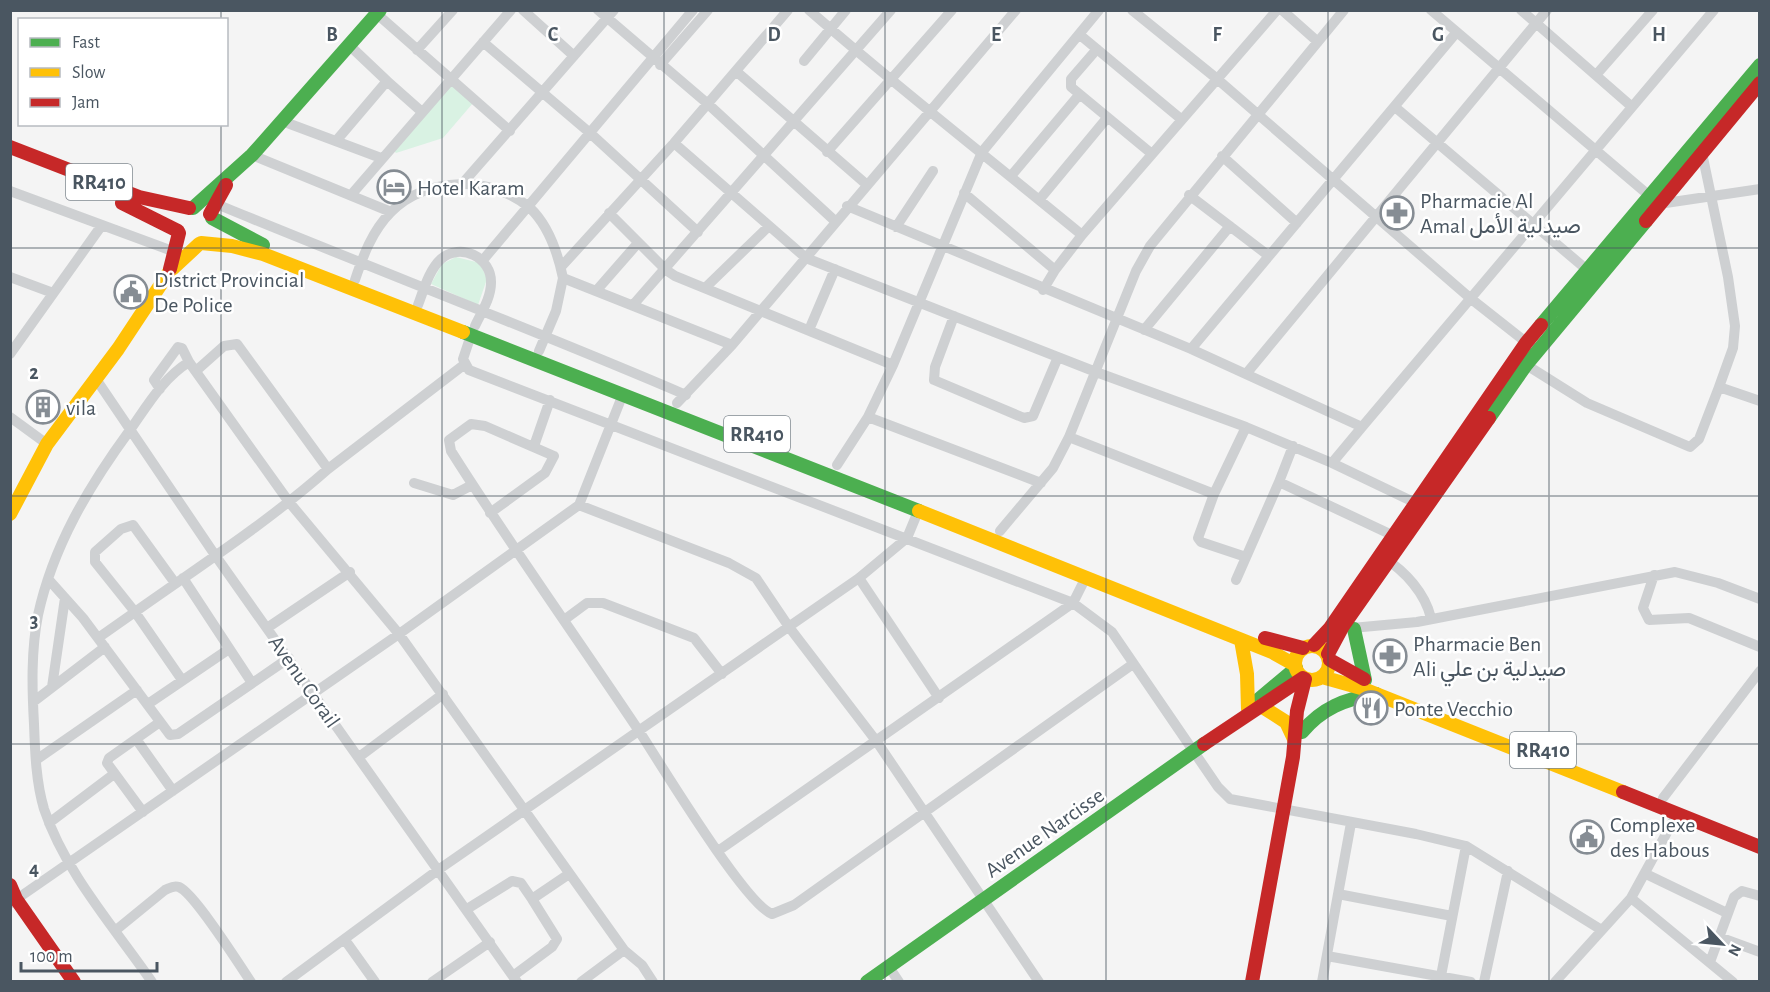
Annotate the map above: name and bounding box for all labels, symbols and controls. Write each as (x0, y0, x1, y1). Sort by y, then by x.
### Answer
legend (18, 18, 228, 126)
text: B (326, 25, 338, 45)
text: C (548, 25, 559, 45)
text: D (767, 25, 781, 45)
text: E (991, 25, 1001, 45)
text: F (1212, 25, 1222, 45)
text: G (1432, 25, 1444, 45)
text: H (1652, 25, 1666, 45)
text: Fast (72, 34, 100, 52)
text: Slow (72, 64, 105, 82)
text: Jam (72, 94, 100, 112)
road number: RR410 (66, 164, 132, 200)
hotel icon: Hotel Karam (376, 169, 412, 205)
place label: Hotel Karam (417, 177, 525, 199)
place label: Pharmacie Al Amal صيدلية الأمل (1420, 190, 1581, 238)
pharmacy icon: Pharmacie Al Amal صيدلية الأمل (1379, 195, 1415, 231)
place label: District Provincial De Police (154, 269, 304, 316)
public building icon: District Provincial De Police (113, 274, 149, 310)
text: 2 (29, 363, 39, 383)
building icon: vila (25, 389, 61, 425)
place label: vila (66, 397, 96, 419)
road number: RR410 (724, 416, 790, 452)
text: 3 (30, 611, 38, 631)
street label: Avenu Corail (264, 631, 344, 732)
place label: Pharmacie Ben Ali صيدلية بن علي (1413, 633, 1566, 687)
pharmacy icon: Pharmacie Ben Ali صيدلية بن علي (1372, 638, 1408, 674)
restaurant icon: Ponte Vecchio (1353, 690, 1389, 726)
place label: Ponte Vecchio (1394, 698, 1513, 720)
road number: RR410 (1510, 732, 1576, 768)
street label: Avenue Narcisse (981, 784, 1108, 882)
place label: Complexe des Habous (1610, 814, 1710, 861)
public building icon: Complexe des Habous (1569, 819, 1605, 855)
text: 4 (29, 859, 39, 879)
north arrow (1692, 914, 1752, 974)
scale bar (21, 935, 158, 973)
text: N (1725, 942, 1744, 959)
text: 100 m (30, 948, 73, 966)

